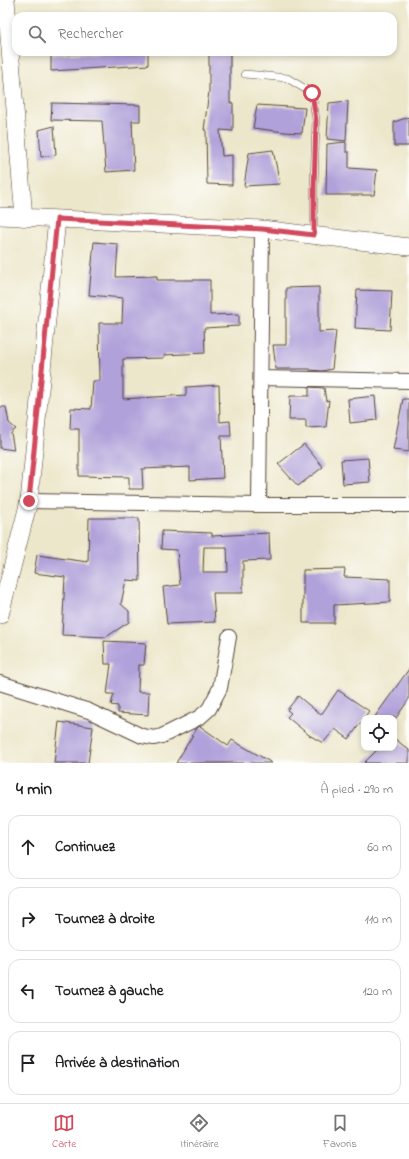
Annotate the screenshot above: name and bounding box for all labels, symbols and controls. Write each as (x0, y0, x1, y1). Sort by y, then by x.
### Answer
search box (12, 12, 397, 56)
icon: search (26, 23, 48, 45)
text: Rechercher (58, 23, 123, 45)
route start (303, 84, 321, 102)
route end (20, 492, 38, 510)
map controls (361, 715, 397, 751)
button: locate (361, 715, 397, 751)
text: 4 min (16, 777, 52, 802)
text: À pied · 290 m (321, 780, 393, 799)
icon: ahead (17, 836, 39, 858)
text: Continuez (55, 836, 115, 858)
text: 60 m (367, 838, 392, 857)
icon: right (17, 908, 39, 930)
text: Tournez à droite (55, 908, 155, 930)
text: 110 m (365, 910, 392, 929)
icon: left (17, 980, 39, 1002)
text: Tournez à gauche (55, 980, 163, 1002)
text: 120 m (362, 982, 392, 1001)
icon: arrive (17, 1052, 39, 1074)
text: Arrivée à destination (55, 1052, 180, 1074)
tab: Carte (52, 1112, 76, 1152)
tab: Itinéraire (180, 1112, 219, 1152)
tab: Favoris (323, 1112, 357, 1152)

